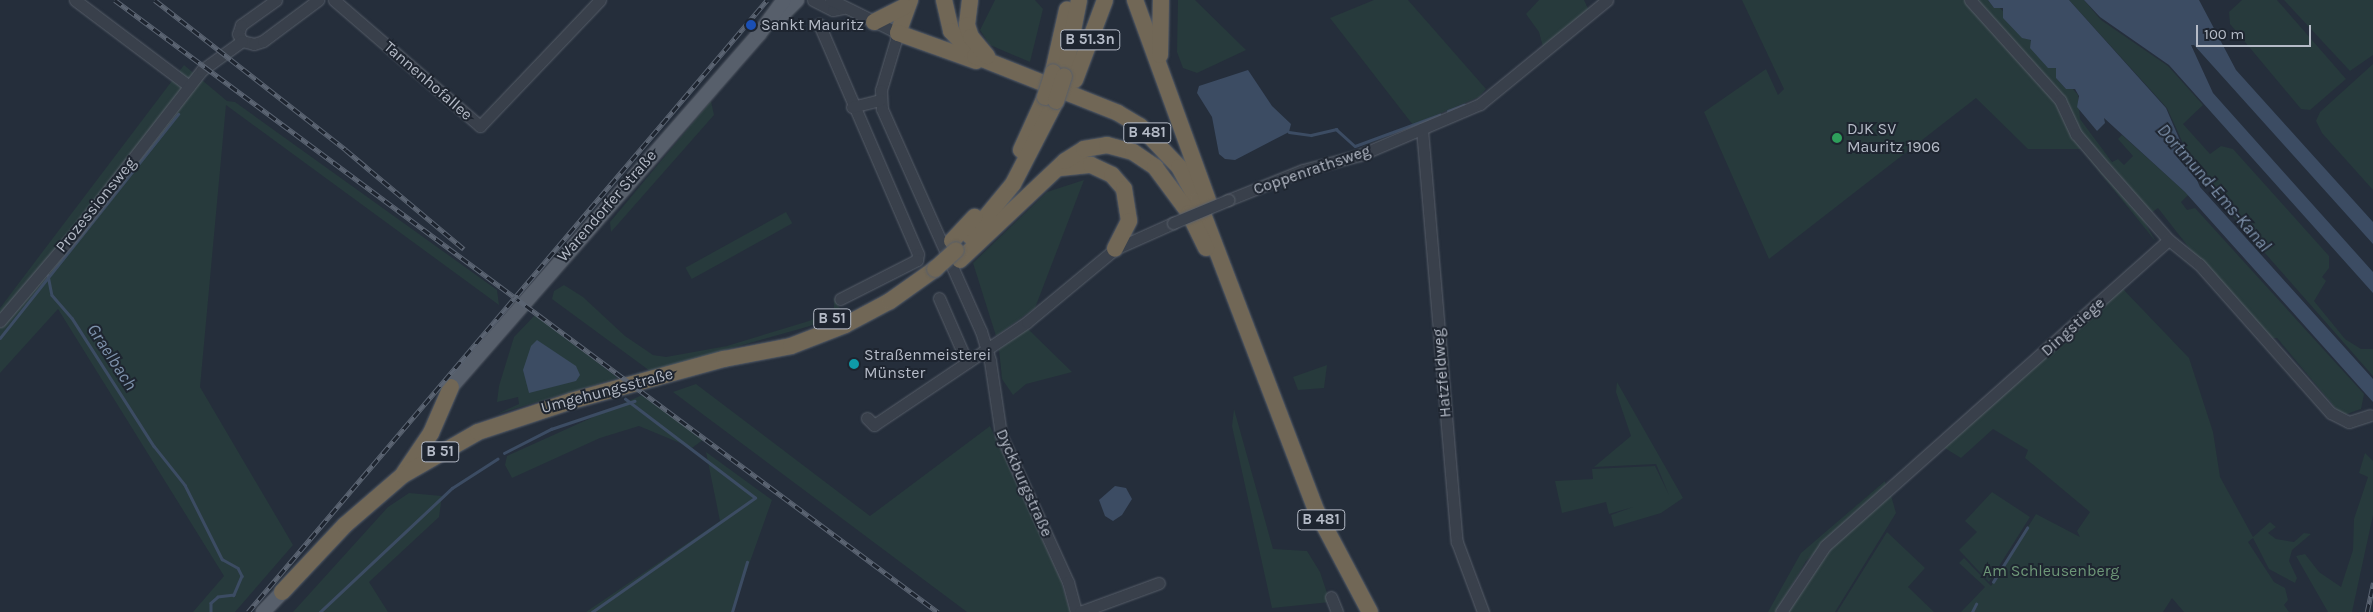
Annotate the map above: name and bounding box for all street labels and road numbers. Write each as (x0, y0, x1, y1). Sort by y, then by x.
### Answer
road number: B 51.3n (1060, 28, 1120, 52)
street label: Tannenhofallee (380, 37, 476, 125)
road number: B 481 (1123, 120, 1171, 146)
street label: Coppenrathsweg (1251, 141, 1373, 199)
street label: Warendorfer Straße (553, 146, 661, 266)
street label: Prozessionsweg (52, 154, 140, 256)
street label: Dingstiege (2037, 294, 2109, 360)
road number: B 51 (812, 306, 852, 332)
street label: Hatzfeldweg (1429, 328, 1455, 418)
street label: Umgehungsstraße (539, 364, 675, 418)
street label: Dyckburgstraße (992, 426, 1056, 540)
road number: B 51 (420, 440, 460, 464)
road number: B 481 (1297, 508, 1345, 532)

